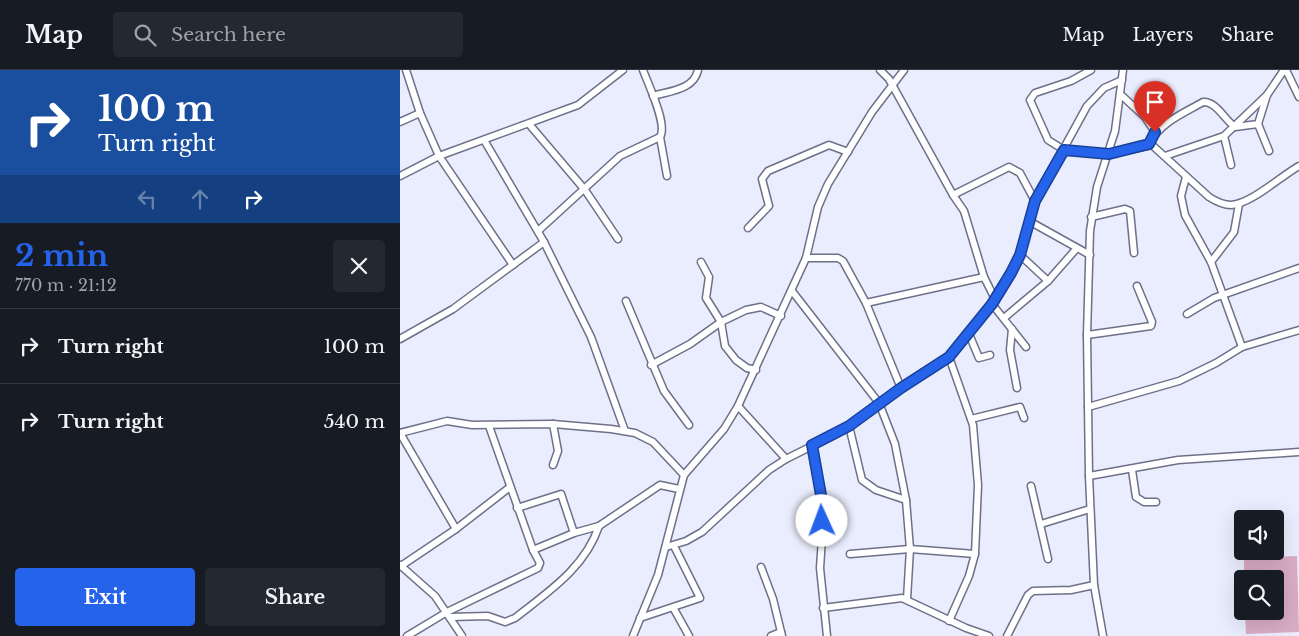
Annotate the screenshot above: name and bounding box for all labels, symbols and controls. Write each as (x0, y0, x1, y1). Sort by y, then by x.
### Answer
search box (113, 12, 463, 57)
text: Map (25, 20, 83, 49)
icon: search (131, 21, 159, 49)
text: Search here (171, 23, 286, 46)
text: Map (1063, 24, 1104, 46)
text: Layers (1132, 24, 1193, 46)
text: Share (1221, 24, 1274, 46)
pin (1134, 81, 1176, 132)
text: 100 m (98, 87, 214, 130)
icon: arrive (1141, 88, 1169, 116)
icon: right (15, 90, 80, 155)
text: Turn right (98, 130, 216, 157)
icon: left (133, 185, 161, 213)
icon: ahead (186, 185, 214, 213)
icon: right (239, 185, 267, 213)
text: 2 min (15, 237, 108, 274)
button: close (333, 240, 385, 292)
text: 770 m · 21:12 (15, 275, 117, 295)
icon: right (15, 332, 43, 360)
text: Turn right (58, 335, 164, 358)
text: 100 m (324, 335, 385, 358)
icon: right (15, 407, 43, 435)
text: Turn right (58, 410, 164, 433)
text: 540 m (324, 410, 385, 433)
position arrow (795, 494, 847, 546)
map controls (1234, 510, 1284, 620)
button: sound (1234, 510, 1284, 560)
button: Exit (15, 568, 195, 626)
button: Share (205, 568, 385, 626)
button: search (1234, 570, 1284, 620)

